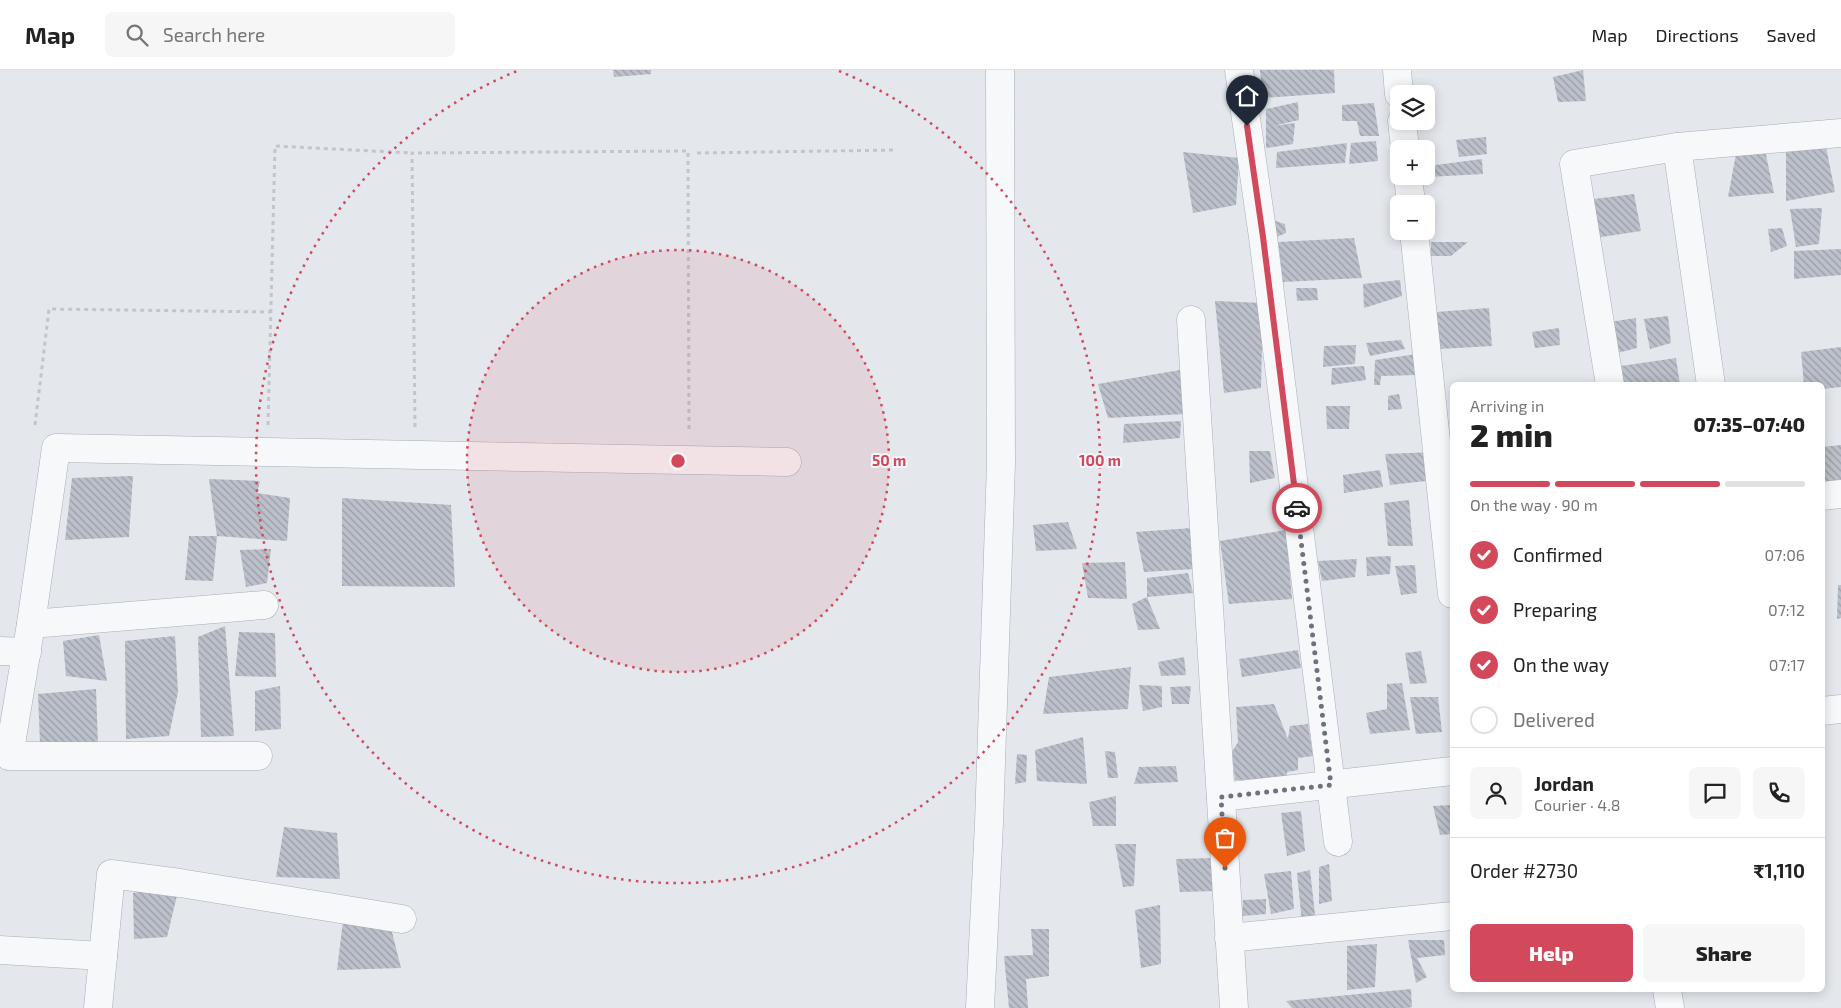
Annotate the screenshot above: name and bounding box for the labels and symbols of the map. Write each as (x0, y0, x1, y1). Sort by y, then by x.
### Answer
pin (1226, 75, 1268, 126)
text: 50 m (872, 451, 906, 469)
text: 100 m (1079, 451, 1121, 469)
centre of rings (669, 452, 687, 470)
courier (1272, 483, 1322, 533)
pin (1204, 817, 1246, 868)

